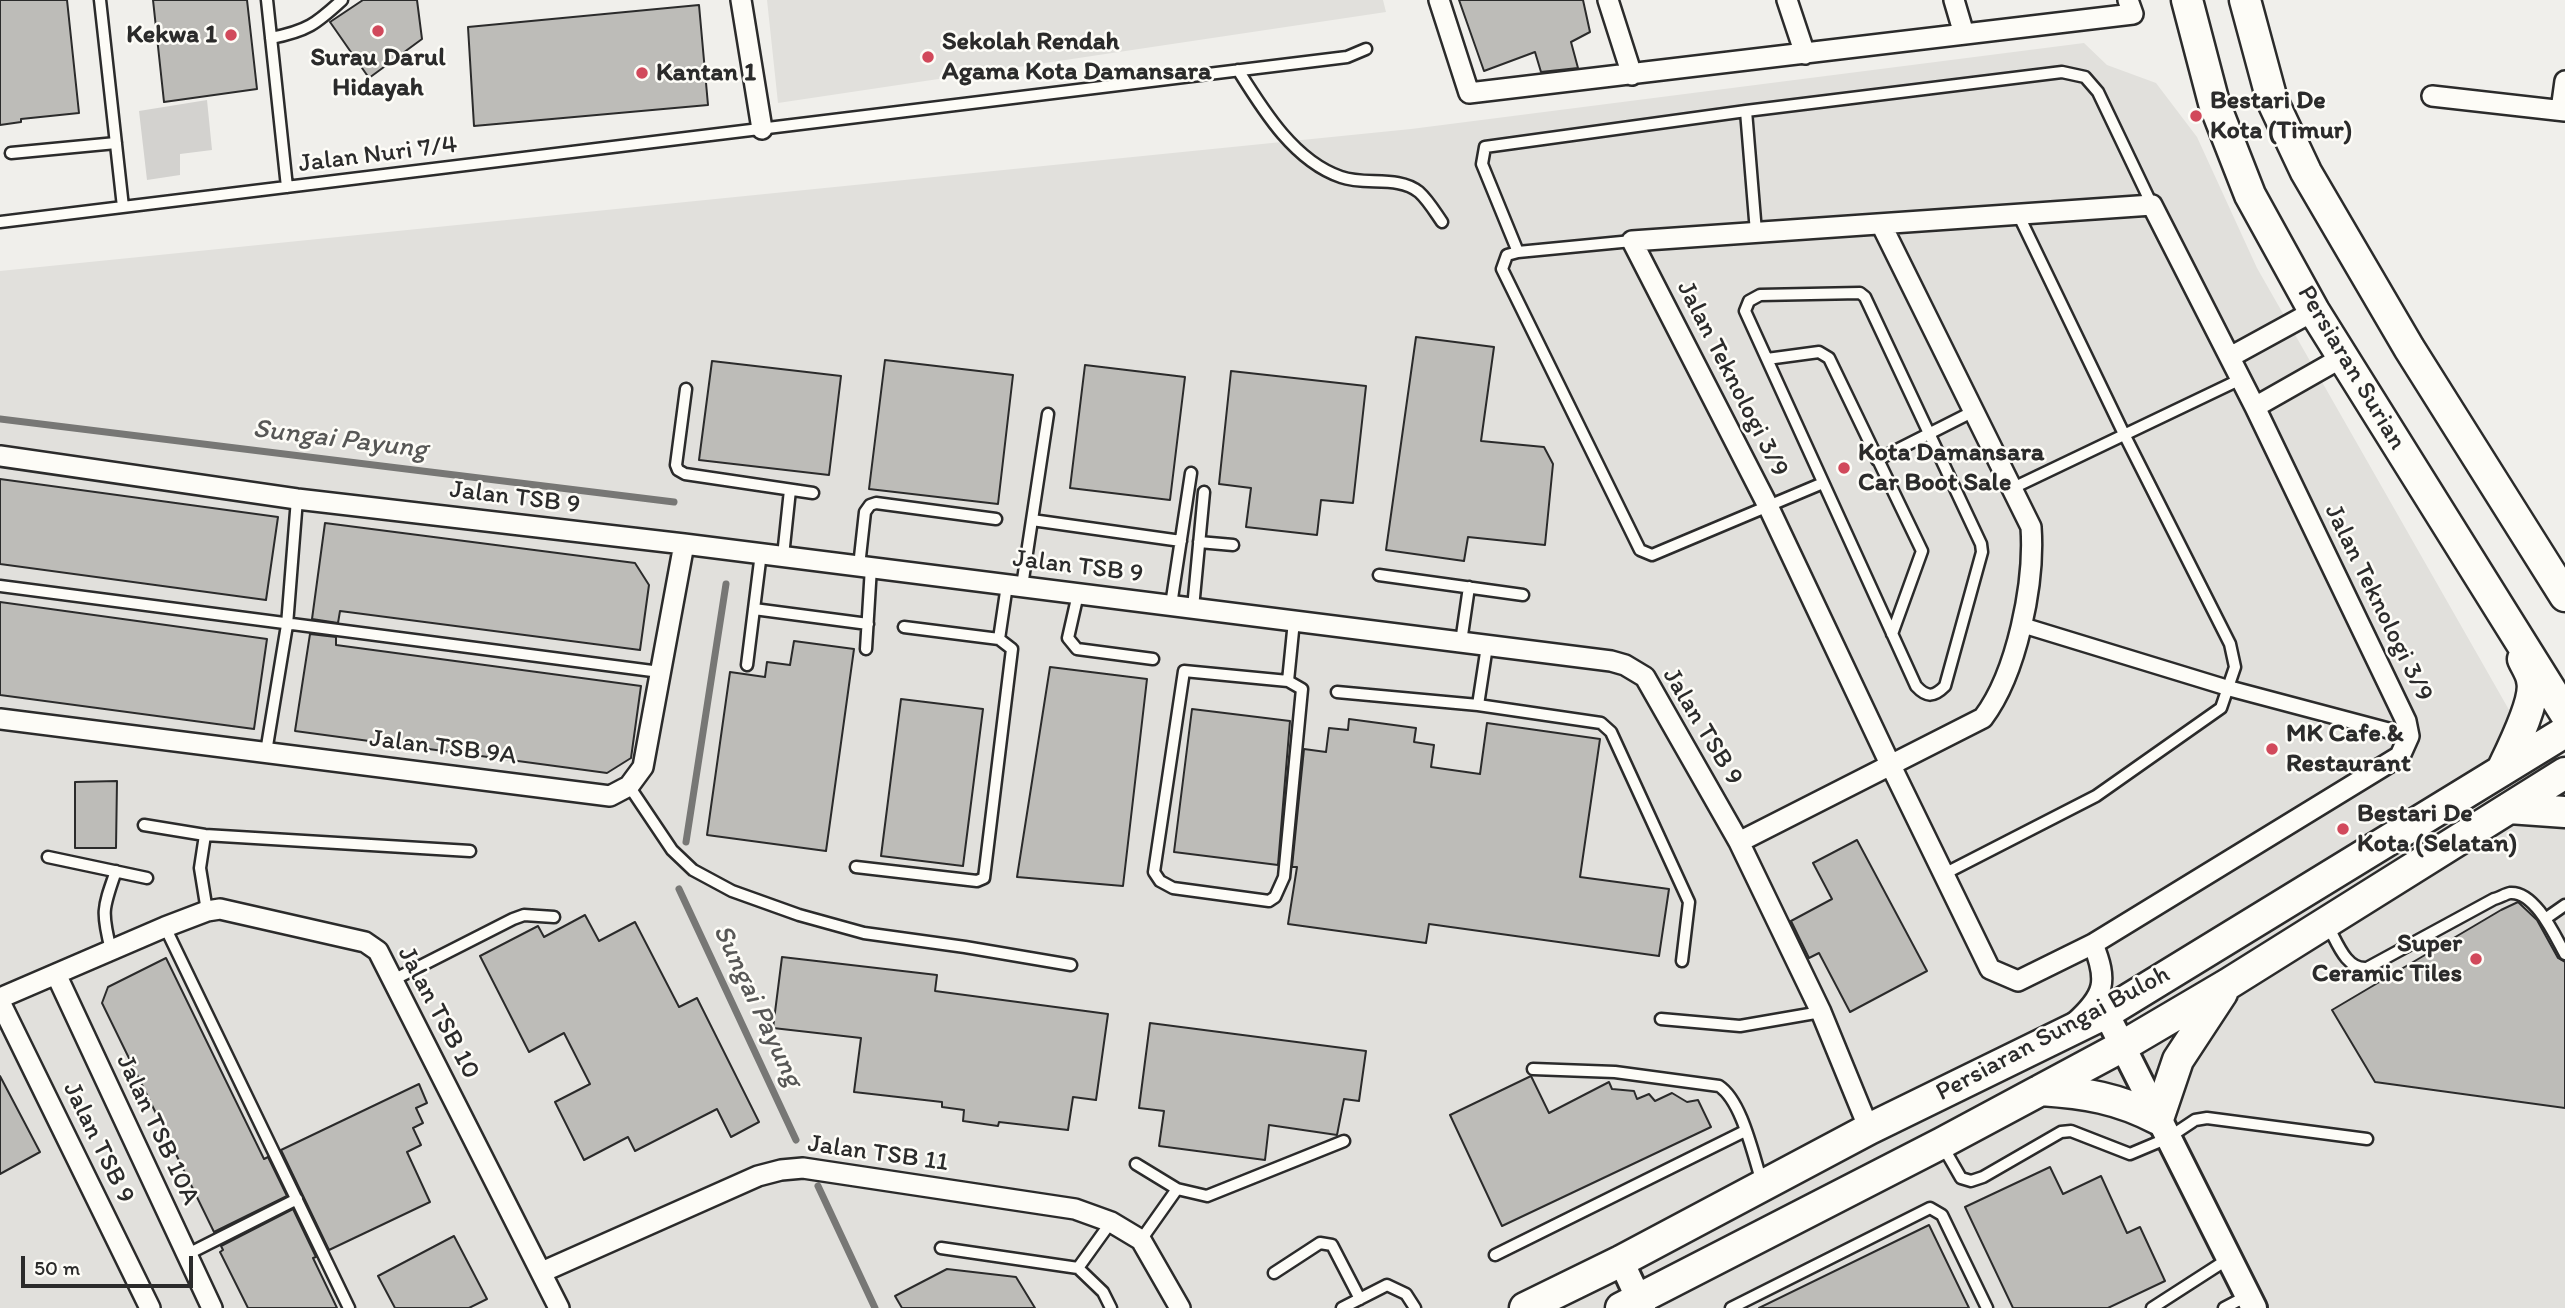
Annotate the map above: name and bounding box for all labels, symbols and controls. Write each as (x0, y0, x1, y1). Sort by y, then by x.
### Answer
place label: Kekwa 1 (126, 19, 217, 51)
marker: Surau Darul Hidayah (370, 23, 386, 39)
place label: Sekolah Rendah Agama Kota Damansara (942, 26, 1211, 88)
marker: Kekwa 1 (223, 27, 239, 43)
place label: Surau Darul Hidayah (310, 42, 446, 104)
marker: Sekolah Rendah Agama Kota Damansara (920, 49, 936, 65)
place label: Kantan 1 (656, 57, 756, 89)
marker: Kantan 1 (634, 65, 650, 81)
place label: Bestari De Kota (Timur) (2210, 85, 2352, 146)
marker: Bestari De Kota (Timur) (2188, 108, 2204, 124)
street label: Jalan Nuri 7/4 (297, 130, 459, 180)
street label: Jalan Teknologi 3/9 (1669, 276, 1795, 482)
street label: Persiaran Surian (2290, 280, 2412, 456)
water label: Sungai Payung (251, 413, 429, 467)
place label: Kota Damansara Car Boot Sale (1858, 437, 2044, 498)
marker: Kota Damansara Car Boot Sale (1836, 460, 1852, 476)
street label: Jalan TSB 9 (448, 475, 582, 521)
street label: Jalan Teknologi 3/9 (2317, 499, 2439, 707)
street label: Jalan TSB 9 (1011, 544, 1145, 590)
street label: Jalan TSB 9 (1655, 663, 1749, 791)
place label: MK Cafe & Restaurant (2286, 718, 2411, 780)
street label: Jalan TSB 9A (368, 724, 518, 772)
marker: MK Cafe & Restaurant (2264, 741, 2280, 757)
place label: Bestari De Kota (Selatan) (2357, 798, 2517, 860)
marker: Bestari De Kota (Selatan) (2335, 821, 2351, 837)
water label: Sungai Payung (705, 919, 809, 1093)
place label: Super Ceramic Tiles (2312, 928, 2462, 990)
street label: Jalan TSB 10 (390, 941, 486, 1085)
marker: Super Ceramic Tiles (2468, 951, 2484, 967)
street label: Persiaran Sungai Buloh (1931, 959, 2175, 1109)
street label: Jalan TSB 10A (109, 1050, 205, 1210)
street label: Jalan TSB 9 (55, 1077, 141, 1209)
street label: Jalan TSB 11 (806, 1129, 950, 1179)
scale bar (24, 1242, 196, 1286)
text: 50 m (34, 1255, 80, 1280)

